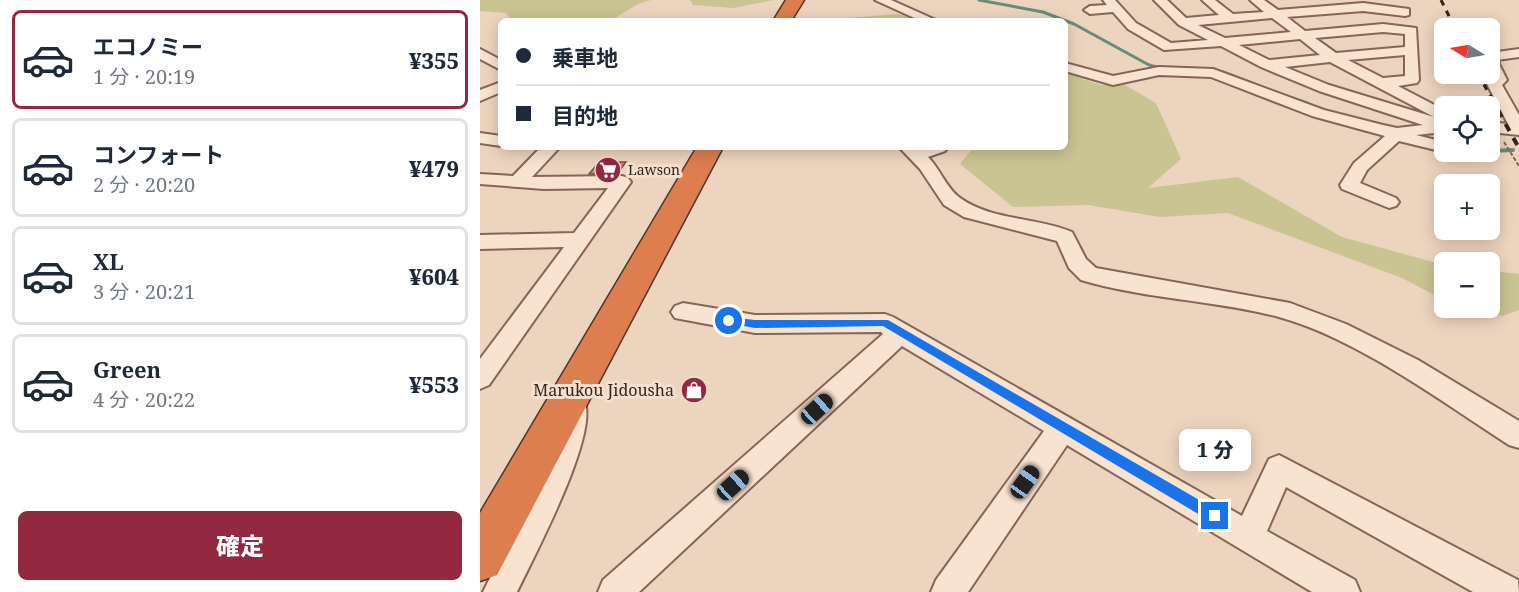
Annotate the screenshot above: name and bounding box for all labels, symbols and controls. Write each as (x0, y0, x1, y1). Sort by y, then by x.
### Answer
north arrow (1434, 18, 1500, 84)
map controls (1434, 18, 1500, 318)
text: エコノミー (93, 31, 203, 61)
icon: car (21, 33, 75, 87)
text: 乗車地 (552, 42, 618, 72)
text: ¥355 (409, 45, 459, 75)
text: 1 分 · 20:19 (93, 63, 195, 90)
button: locate (1434, 96, 1500, 162)
text: 目的地 (552, 100, 618, 130)
text: コンフォート (93, 139, 224, 169)
icon: car (21, 141, 75, 195)
text: ¥479 (409, 153, 459, 183)
supermarket icon: Lawson (593, 155, 623, 185)
place label: Lawson (628, 160, 680, 179)
text: 2 分 · 20:20 (93, 171, 195, 198)
button: + (1434, 174, 1500, 240)
text: XL (93, 246, 124, 276)
icon: car (21, 249, 75, 303)
button: − (1434, 252, 1500, 318)
text: ¥604 (409, 261, 459, 291)
text: 3 分 · 20:21 (93, 278, 195, 305)
route start (715, 307, 742, 334)
text: Green (93, 354, 161, 384)
icon: car (21, 357, 75, 411)
text: ¥553 (409, 369, 459, 399)
shop icon: Marukou Jidousha (679, 375, 709, 405)
place label: Marukou Jidousha (533, 379, 674, 401)
text: 4 分 · 20:22 (93, 386, 195, 413)
car (798, 390, 836, 428)
callout: 1 分 (1179, 429, 1251, 471)
text: 1 分 (1197, 436, 1233, 463)
car (1007, 462, 1043, 502)
car (714, 466, 752, 504)
route end (1201, 502, 1228, 529)
button: 確定 (18, 511, 462, 580)

